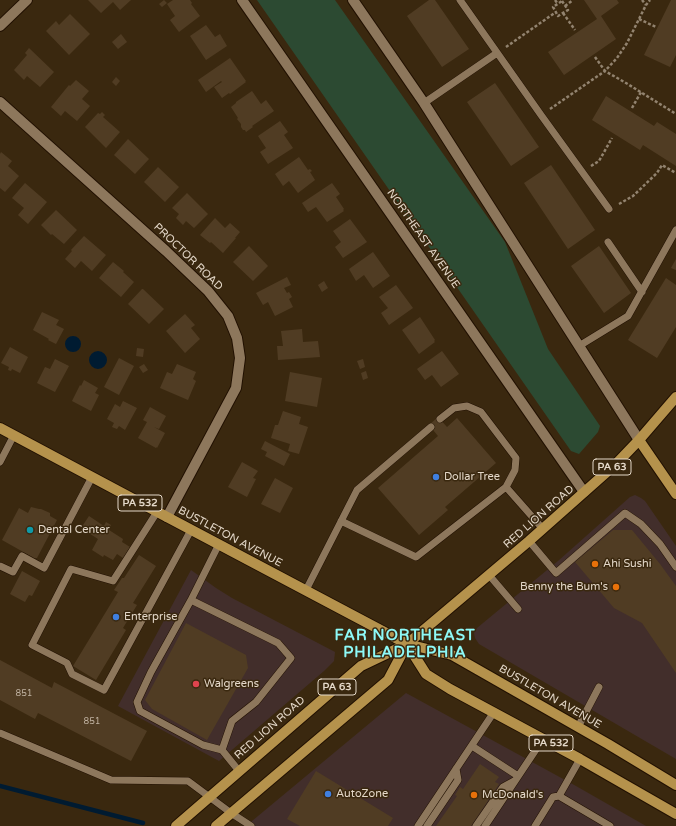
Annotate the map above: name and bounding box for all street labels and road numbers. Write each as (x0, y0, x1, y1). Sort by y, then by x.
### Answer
street label: NORTHEAST AVENUE (384, 187, 462, 291)
street label: PROCTOR ROAD (151, 221, 225, 293)
road number: PA 63 (593, 459, 631, 475)
street label: RED LION ROAD (501, 483, 577, 551)
road number: PA 532 (118, 495, 162, 511)
street label: BUSTLETON AVENUE (176, 504, 284, 570)
street label: BUSTLETON AVENUE (496, 662, 604, 732)
road number: PA 63 (318, 679, 356, 695)
street label: RED LION ROAD (232, 694, 308, 762)
road number: PA 532 (529, 735, 573, 751)

